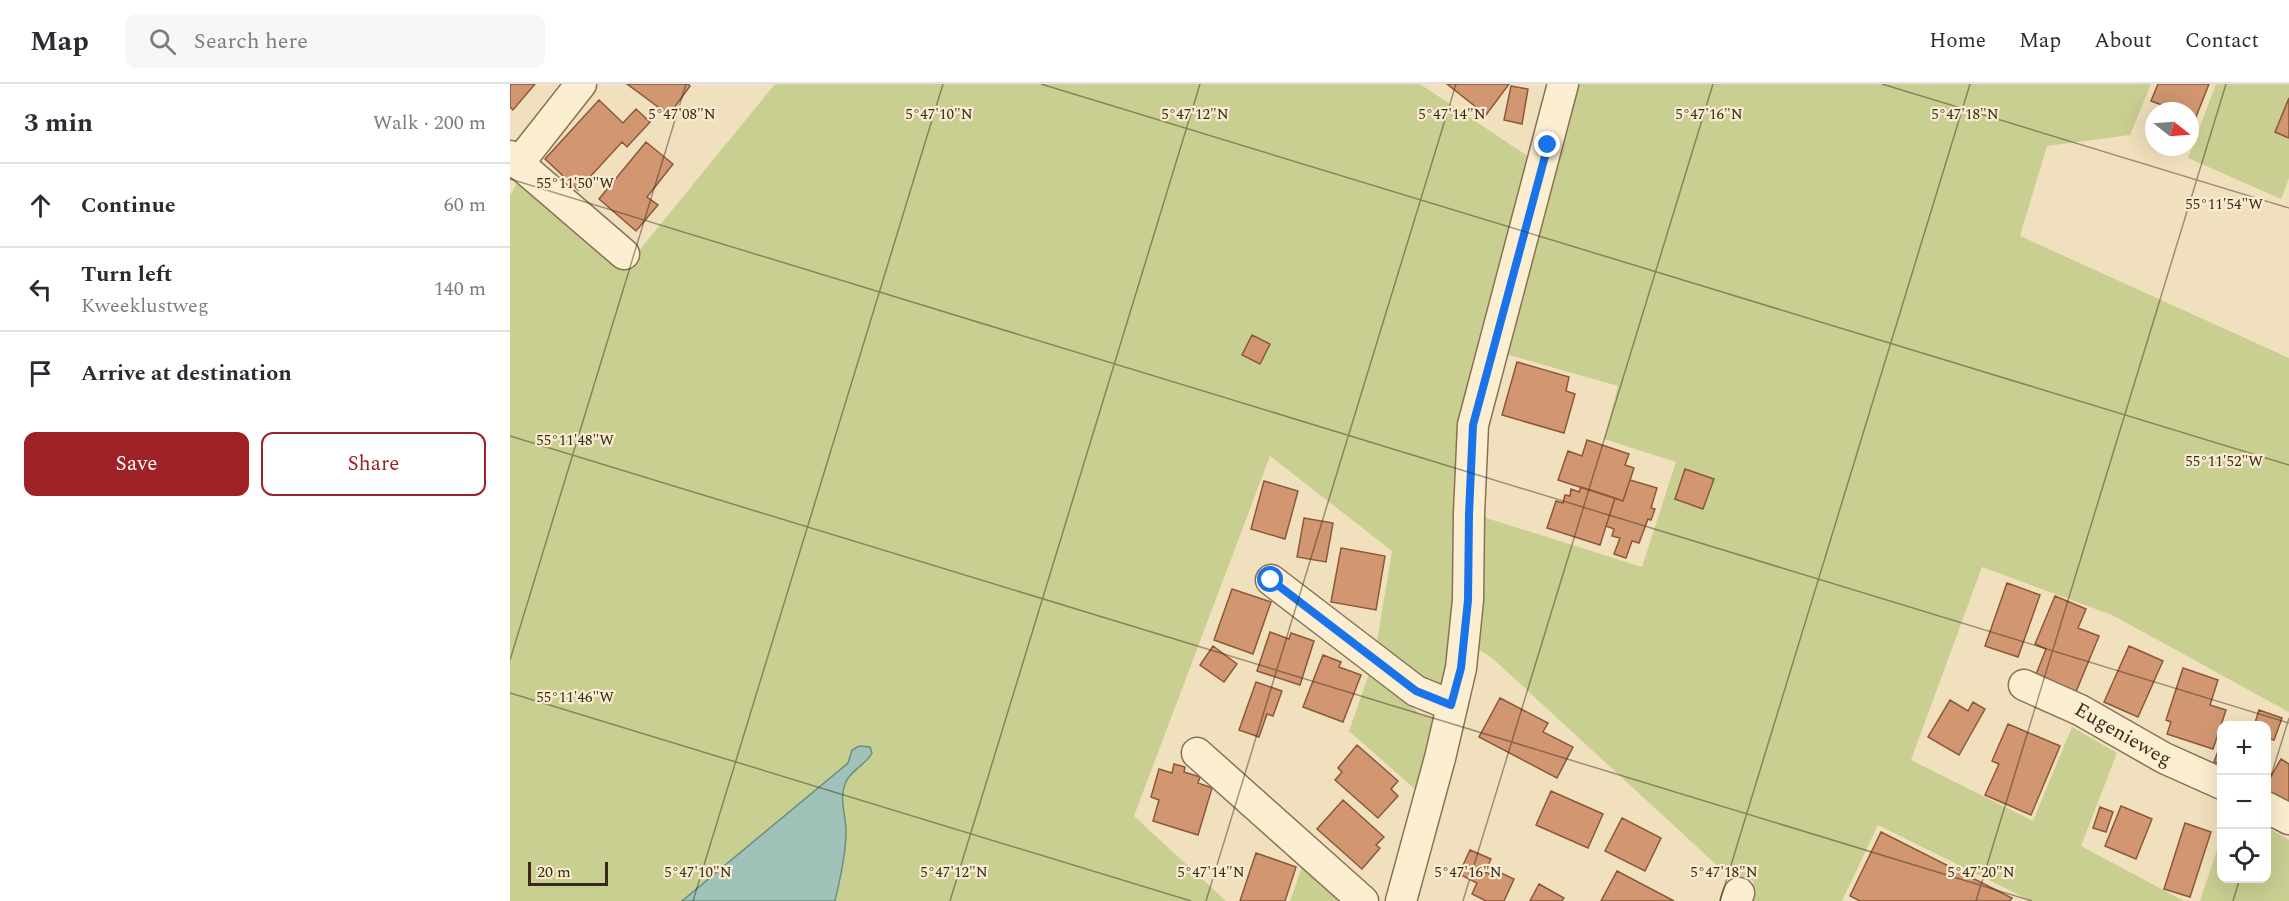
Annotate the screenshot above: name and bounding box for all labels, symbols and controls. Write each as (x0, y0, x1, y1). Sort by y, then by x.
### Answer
search box (125, 14, 545, 68)
text: Map (30, 20, 89, 63)
icon: search (146, 25, 179, 58)
text: Search here (194, 25, 308, 58)
text: Home (1929, 25, 1986, 57)
text: Map (2019, 25, 2061, 57)
text: About (2094, 25, 2152, 57)
text: Contact (2185, 25, 2259, 57)
north arrow (2145, 102, 2199, 156)
text: 3 min (24, 103, 93, 143)
text: 5°47'08"N (648, 103, 716, 126)
text: 5°47'10"N (905, 103, 973, 126)
text: 5°47'12"N (1161, 103, 1229, 126)
text: 5°47'14"N (1418, 103, 1486, 126)
text: 5°47'16"N (1675, 103, 1743, 126)
text: 5°47'18"N (1931, 103, 1999, 126)
text: Walk · 200 m (373, 108, 486, 138)
route end (1534, 131, 1560, 157)
text: 55°11'50"W (536, 172, 614, 195)
icon: ahead (24, 189, 57, 222)
text: Continue (81, 189, 176, 222)
text: 60 m (444, 190, 486, 220)
text: 55°11'54"W (2185, 193, 2263, 216)
text: Turn left (81, 258, 173, 291)
icon: left (24, 273, 57, 306)
text: 140 m (434, 274, 486, 304)
text: Kweeklustweg (81, 291, 209, 321)
icon: arrive (24, 357, 57, 390)
text: Arrive at destination (81, 357, 292, 390)
text: 55°11'48"W (536, 429, 614, 452)
button: Save (24, 432, 249, 496)
button: Share (261, 432, 486, 496)
text: 55°11'52"W (2185, 450, 2263, 473)
route start (1257, 566, 1283, 592)
text: 55°11'46"W (536, 686, 614, 709)
street label: Eugenieweg (2069, 695, 2176, 774)
map controls (2217, 721, 2271, 883)
button: + (2217, 721, 2271, 775)
button: − (2217, 775, 2271, 829)
button: locate (2217, 829, 2271, 883)
scale bar (528, 859, 608, 886)
text: 20 m (537, 860, 571, 884)
text: 5°47'10"N (664, 861, 732, 884)
text: 5°47'12"N (920, 861, 988, 884)
text: 5°47'14"N (1177, 861, 1245, 884)
text: 5°47'16"N (1434, 861, 1502, 884)
text: 5°47'18"N (1690, 861, 1758, 884)
text: 5°47'20"N (1947, 861, 2015, 884)

